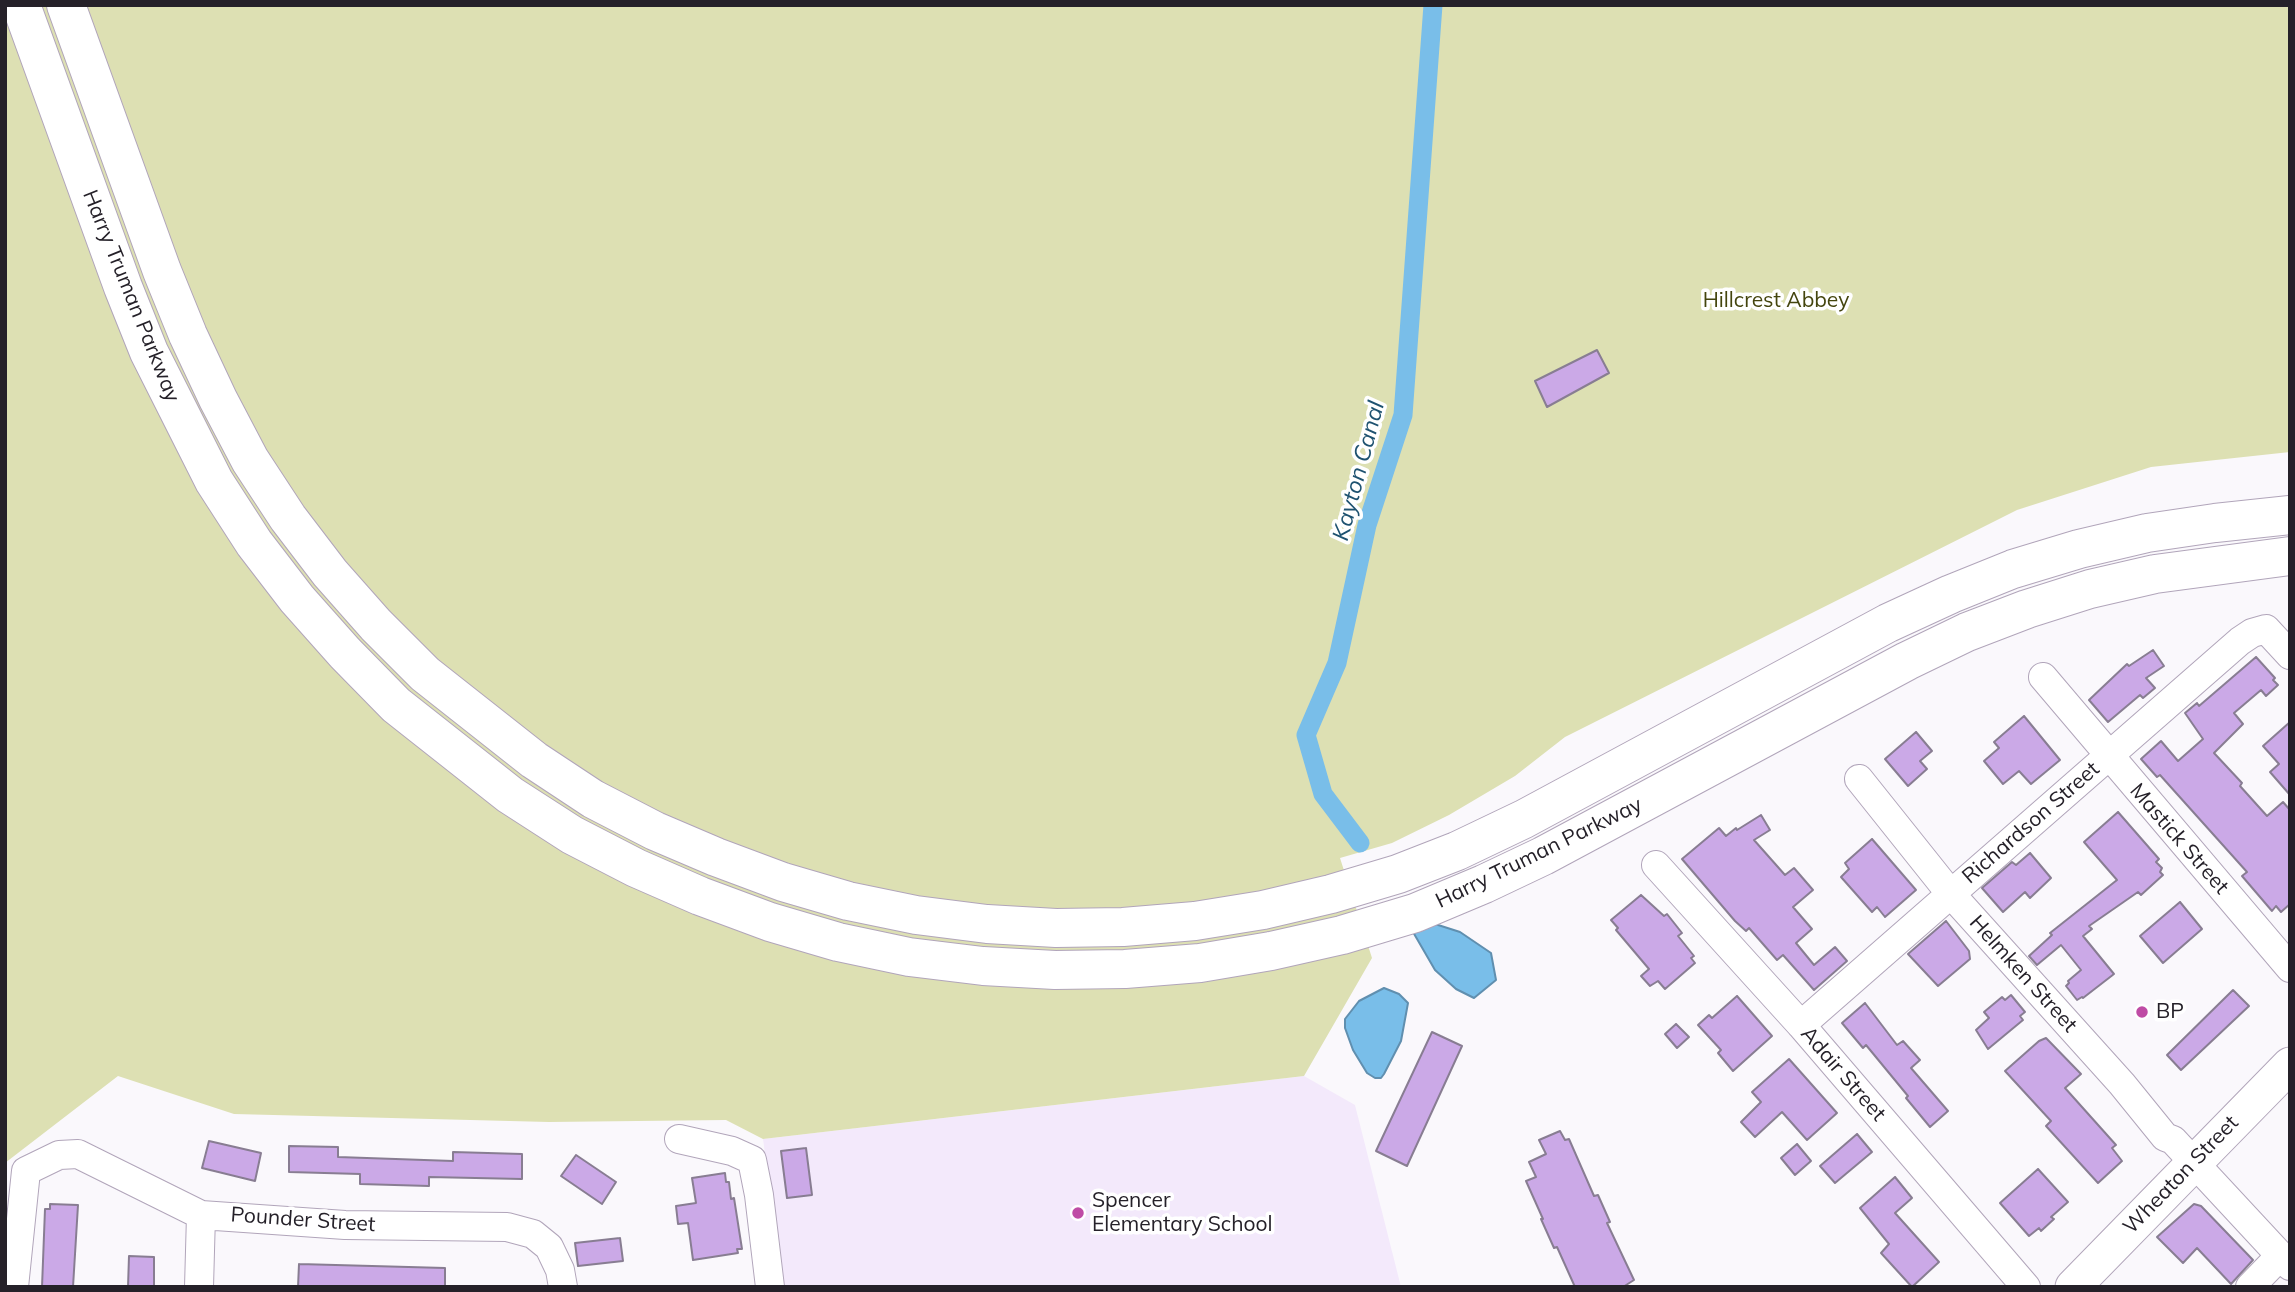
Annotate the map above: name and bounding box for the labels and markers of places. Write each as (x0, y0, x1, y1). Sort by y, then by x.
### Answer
place label: BP (2156, 999, 2184, 1025)
marker: BP (2134, 1004, 2150, 1020)
place label: Spencer Elementary School (1092, 1188, 1273, 1238)
marker: Spencer Elementary School (1070, 1205, 1086, 1221)

